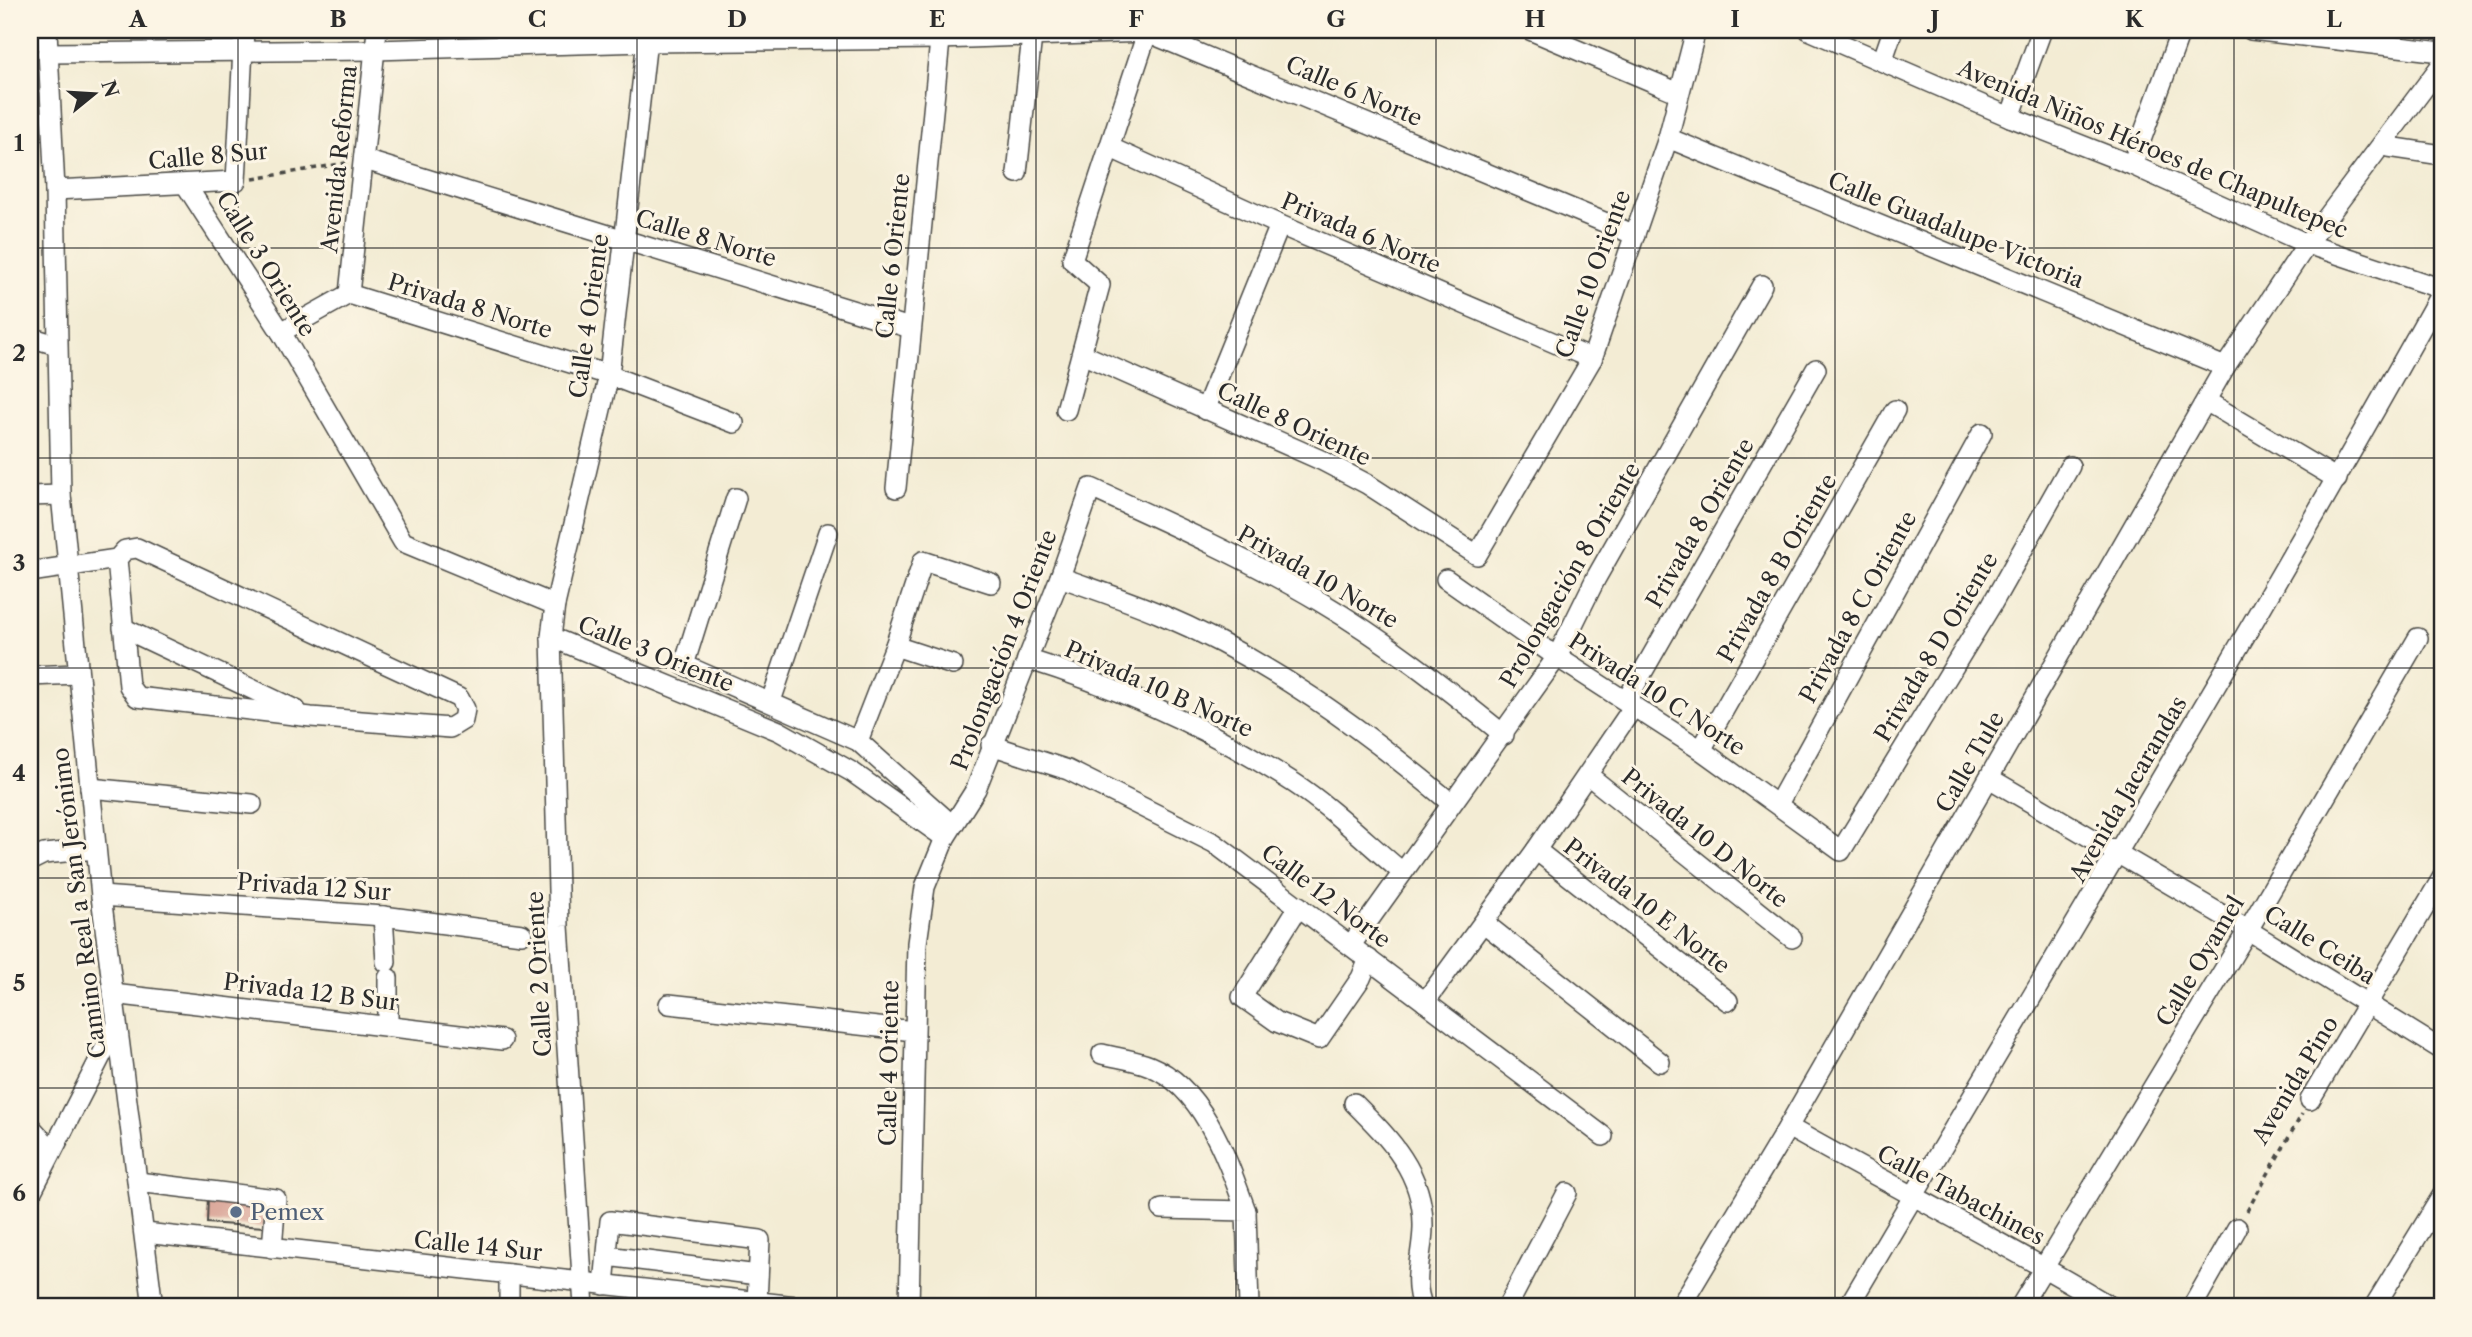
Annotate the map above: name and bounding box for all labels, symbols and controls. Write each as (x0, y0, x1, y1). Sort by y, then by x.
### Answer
text: A (128, 5, 148, 33)
text: B (329, 5, 347, 33)
text: C (528, 5, 546, 33)
text: D (727, 5, 747, 33)
text: E (929, 5, 945, 33)
text: F (1128, 5, 1144, 33)
text: G (1326, 5, 1346, 33)
text: H (1525, 5, 1546, 33)
text: I (1730, 5, 1740, 33)
text: J (1926, 5, 1940, 33)
text: K (2125, 5, 2144, 33)
text: L (2326, 5, 2342, 33)
street label: Calle 6 Norte (1282, 50, 1426, 132)
street label: Avenida Niños Héroes de Chapultepec (1953, 53, 2352, 244)
north arrow (60, 60, 130, 130)
street label: Avenida Reforma (315, 63, 363, 255)
text: N (96, 77, 123, 100)
text: 1 (14, 129, 25, 157)
street label: Calle 8 Sur (147, 137, 269, 175)
street label: Calle Guadalupe Victoria (1824, 166, 2089, 295)
street label: Calle 6 Oriente (870, 172, 916, 340)
street label: Calle 3 Oriente (210, 186, 322, 342)
street label: Calle 10 Oriente (1550, 186, 1636, 362)
street label: Privada 6 Norte (1277, 187, 1445, 279)
street label: Calle 8 Norte (632, 203, 780, 273)
street label: Calle 4 Oriente (564, 232, 614, 400)
street label: Privada 8 Norte (384, 268, 556, 344)
text: 2 (12, 339, 26, 367)
street label: Calle 8 Oriente (1213, 376, 1375, 472)
street label: Privada 8 Oriente (1640, 433, 1760, 613)
street label: Prolongación 8 Oriente (1494, 457, 1646, 693)
street label: Privada 8 B Oriente (1711, 469, 1843, 667)
street label: Privada 8 C Oriente (1794, 506, 1922, 708)
street label: Privada 10 Norte (1233, 520, 1403, 634)
street label: Prolongación 4 Oriente (945, 526, 1063, 774)
street label: Privada 8 D Oriente (1868, 547, 2004, 747)
text: 3 (13, 549, 26, 577)
street label: Calle 3 Oriente (574, 610, 738, 698)
street label: Privada 10 C Norte (1563, 626, 1751, 762)
street label: Privada 10 B Norte (1060, 635, 1258, 743)
street label: Avenida Jacarandas (2063, 691, 2193, 888)
street label: Calle Tule (1930, 706, 2010, 818)
street label: Camino Real a San Jerónimo (46, 746, 112, 1060)
text: 4 (12, 759, 26, 787)
street label: Privada 10 D Norte (1616, 762, 1794, 914)
street label: Privada 10 E Norte (1558, 832, 1736, 980)
street label: Calle 12 Norte (1256, 838, 1396, 954)
street label: Privada 12 Sur (236, 868, 392, 906)
street label: Calle 2 Oriente (521, 890, 557, 1058)
street label: Calle Oyamel (2150, 891, 2250, 1031)
street label: Calle Ceiba (2259, 900, 2382, 991)
street label: Privada 12 B Sur (222, 967, 401, 1017)
text: 5 (13, 969, 25, 997)
street label: Calle 4 Oriente (874, 980, 904, 1146)
street label: Avenida Pino (2245, 1011, 2344, 1150)
street label: Calle Tabachines (1872, 1139, 2050, 1251)
text: 6 (12, 1179, 26, 1207)
place label: Pemex (250, 1198, 325, 1226)
marker: Pemex (228, 1204, 244, 1220)
street label: Calle 14 Sur (412, 1225, 544, 1267)

